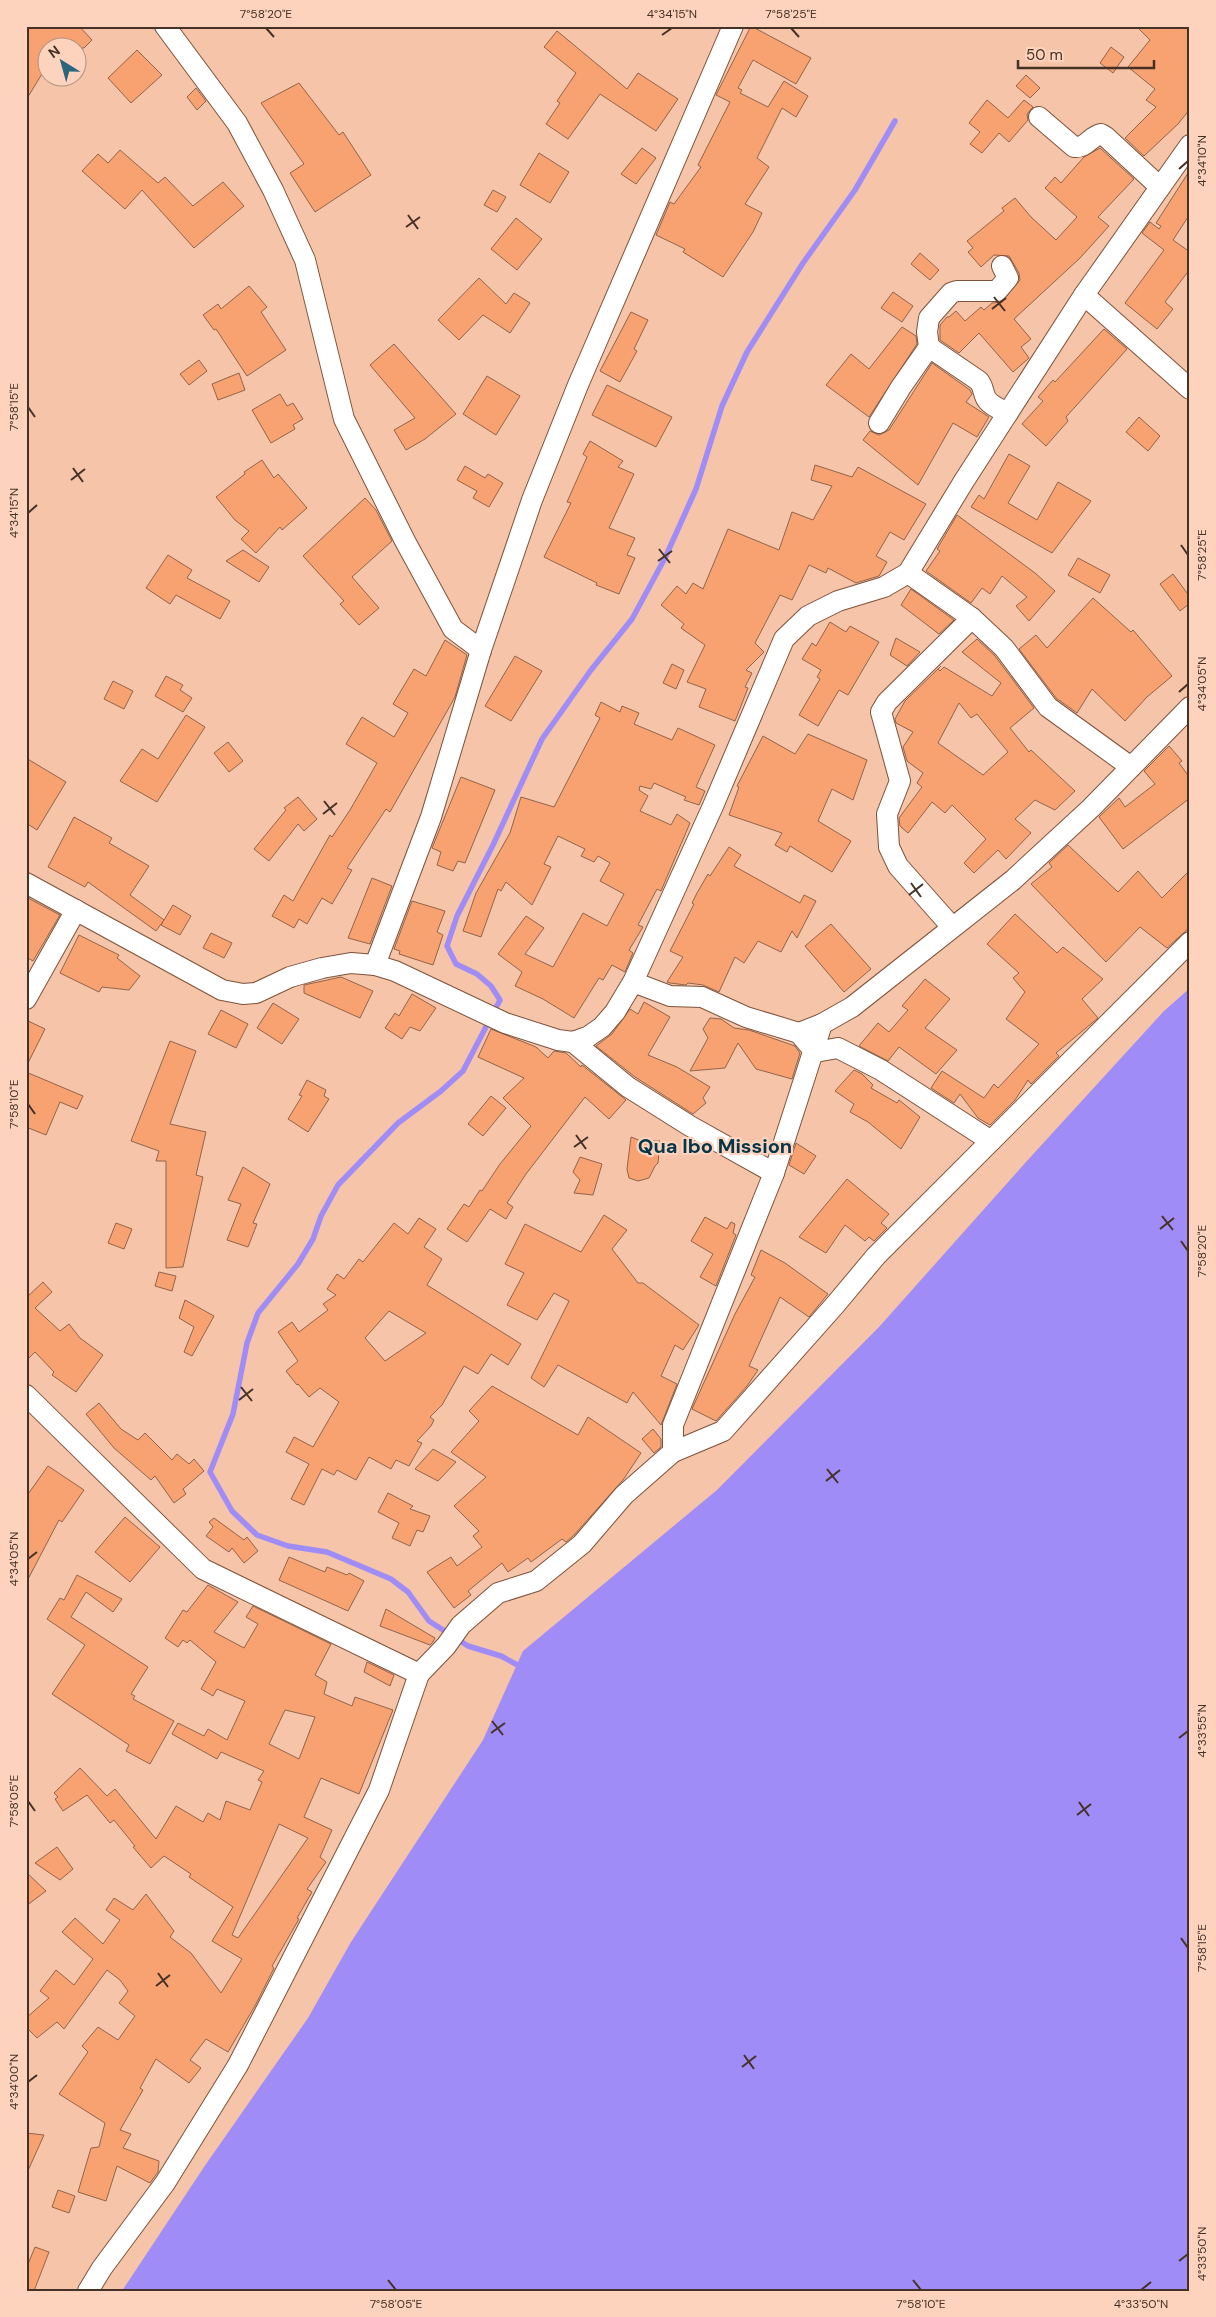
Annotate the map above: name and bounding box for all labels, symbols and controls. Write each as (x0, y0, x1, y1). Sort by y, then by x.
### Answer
text: 7°58'20"E (240, 6, 292, 22)
text: 4°34'15"N (647, 6, 697, 22)
text: 7°58'25"E (765, 6, 817, 22)
north arrow (38, 38, 88, 88)
scale bar (1018, 38, 1155, 70)
text: N (45, 41, 64, 62)
text: 50 m (1026, 45, 1063, 65)
text: 4°34'10"N (1194, 135, 1210, 187)
text: 7°58'15"E (6, 383, 22, 431)
text: 4°34'15"N (6, 488, 22, 538)
text: 7°58'25"E (1194, 529, 1210, 581)
text: 4°34'05"N (1194, 657, 1210, 711)
text: 7°58'10"E (6, 1079, 22, 1129)
district label: Qua Ibo Mission (638, 1133, 792, 1159)
text: 7°58'20"E (1194, 1225, 1210, 1277)
text: 4°34'05"N (6, 1532, 22, 1586)
text: 4°33'55"N (1194, 1704, 1210, 1758)
text: 7°58'05"E (6, 1774, 22, 1827)
text: 7°58'15"E (1194, 1924, 1210, 1972)
text: 4°34'00"N (6, 2054, 22, 2110)
text: 4°33'50"N (1194, 2227, 1210, 2281)
text: 7°58'05"E (370, 2296, 423, 2312)
text: 7°58'10"E (896, 2296, 946, 2312)
text: 4°33'50"N (1114, 2296, 1168, 2312)

